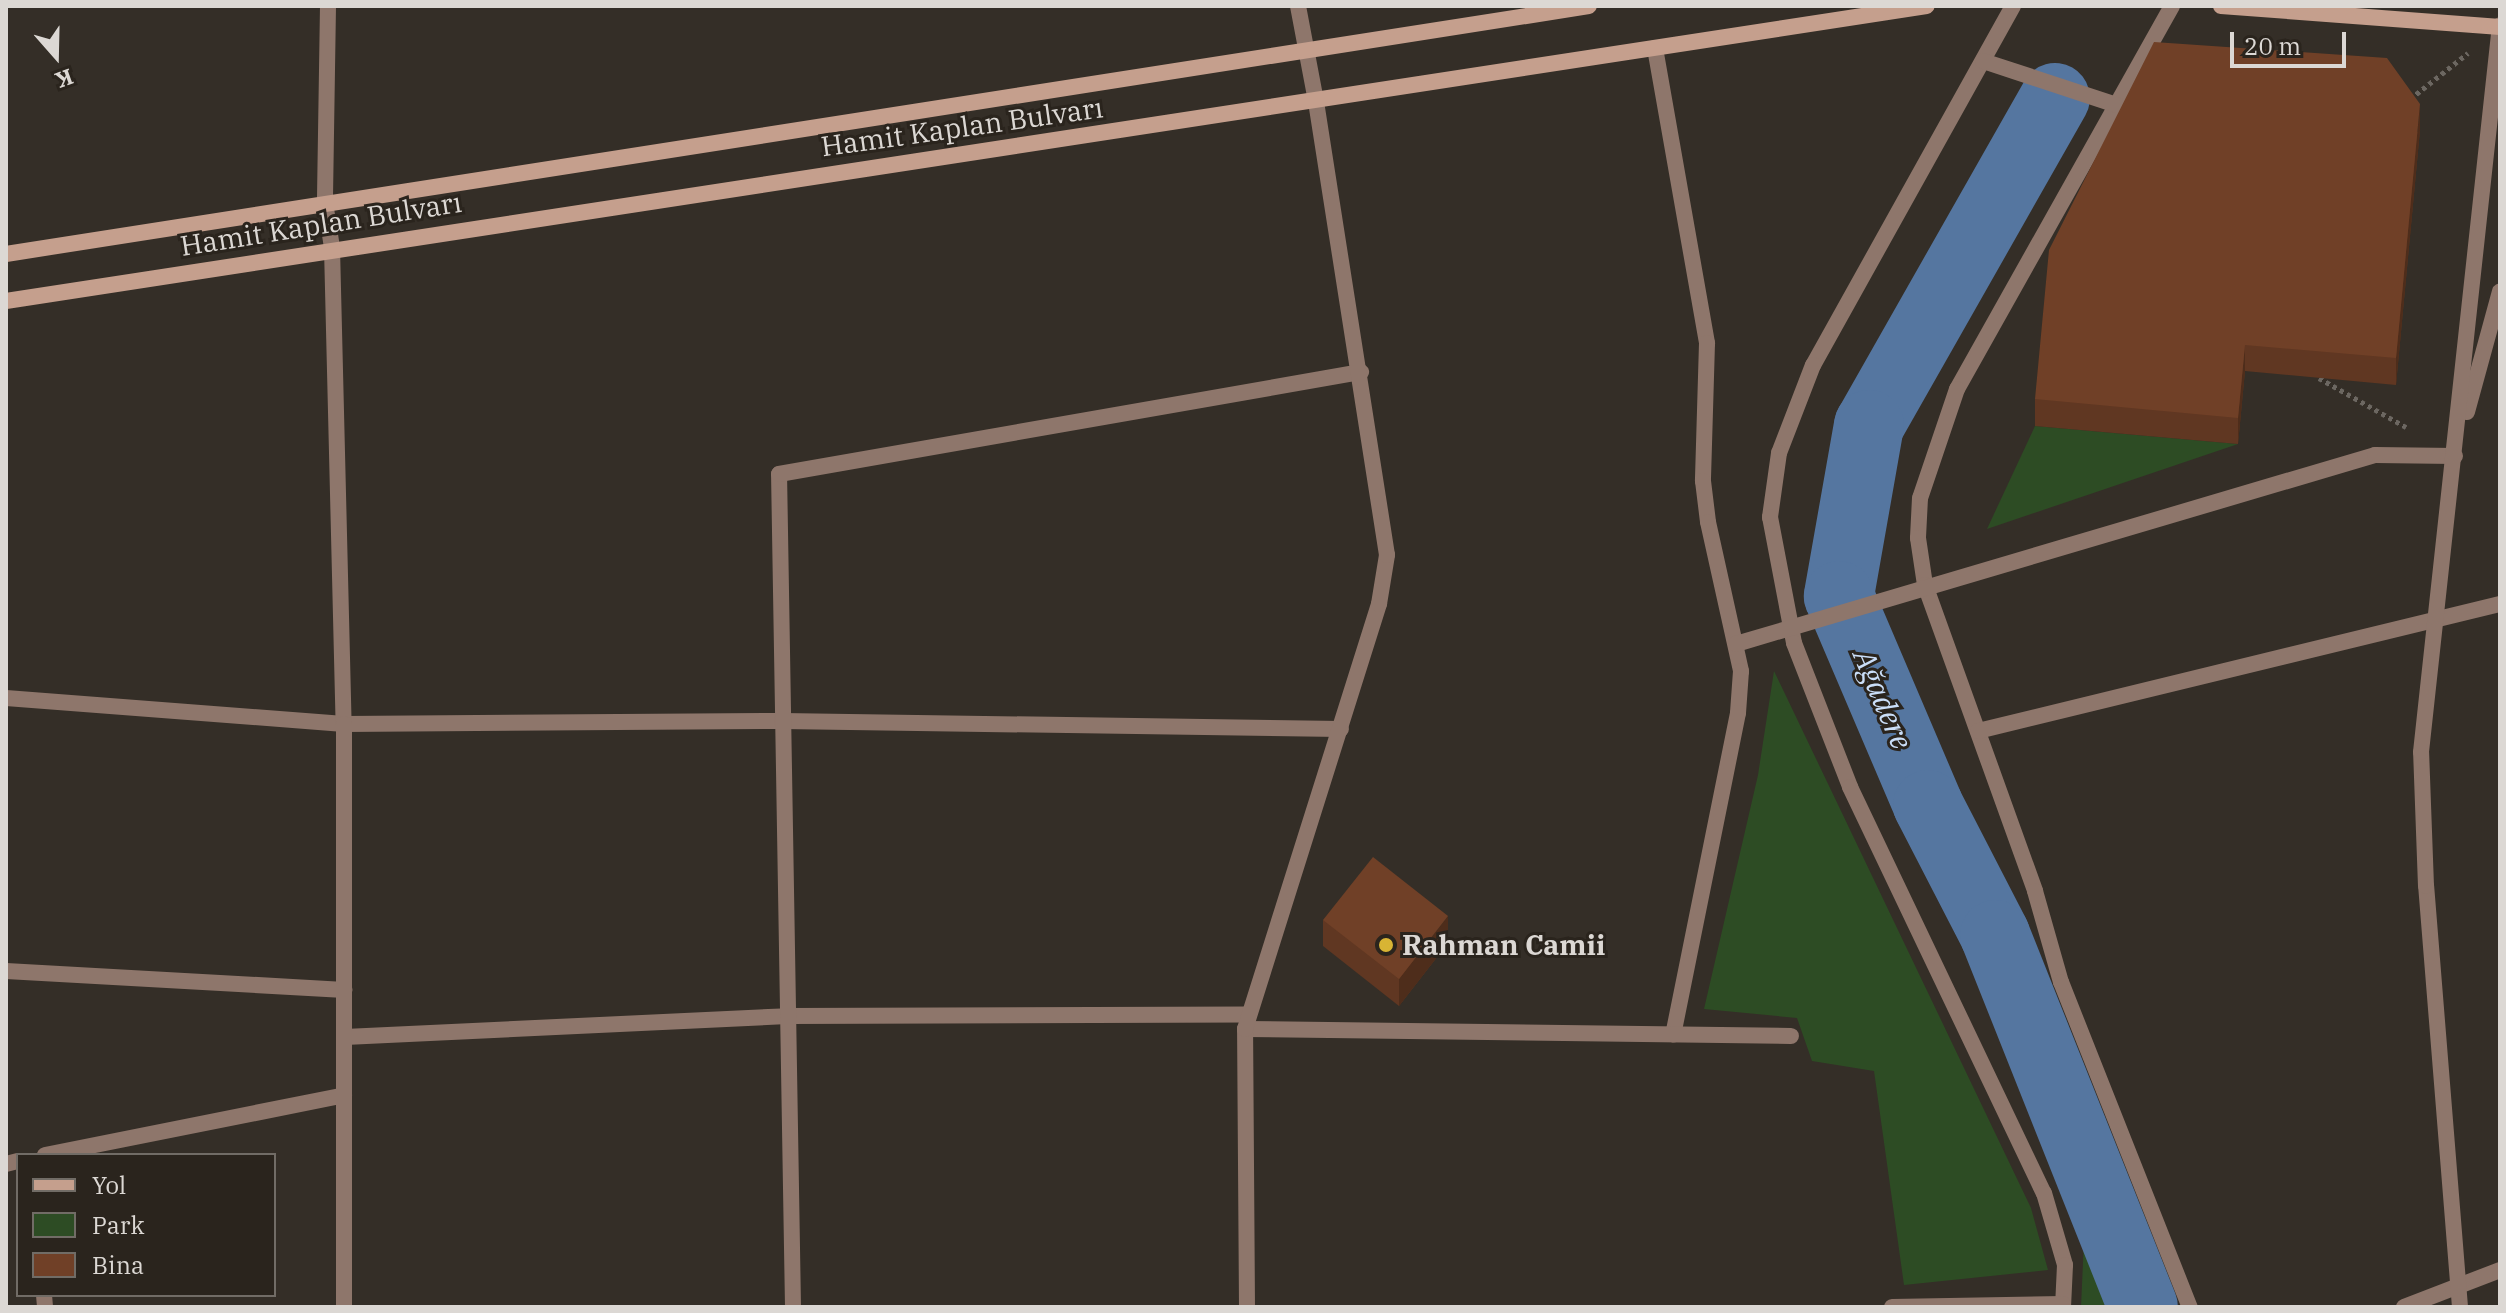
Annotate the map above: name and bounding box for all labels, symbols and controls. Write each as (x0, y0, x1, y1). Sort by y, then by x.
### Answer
north arrow (16, 16, 96, 96)
scale bar (2234, 16, 2350, 66)
text: 20 m (2244, 30, 2301, 62)
text: K (51, 63, 77, 96)
street label: Hamit Kaplan Bulvarı (819, 91, 1105, 163)
street label: Hamit Kaplan Bulvarı (178, 185, 464, 263)
water label: Ağadere (1846, 644, 1920, 754)
place label: Rahman Camii (1402, 928, 1605, 962)
marker: Rahman Camii (1377, 936, 1395, 954)
legend (16, 1153, 276, 1297)
text: Yol (92, 1169, 126, 1201)
text: Park (92, 1209, 144, 1241)
text: Bina (92, 1249, 144, 1281)

